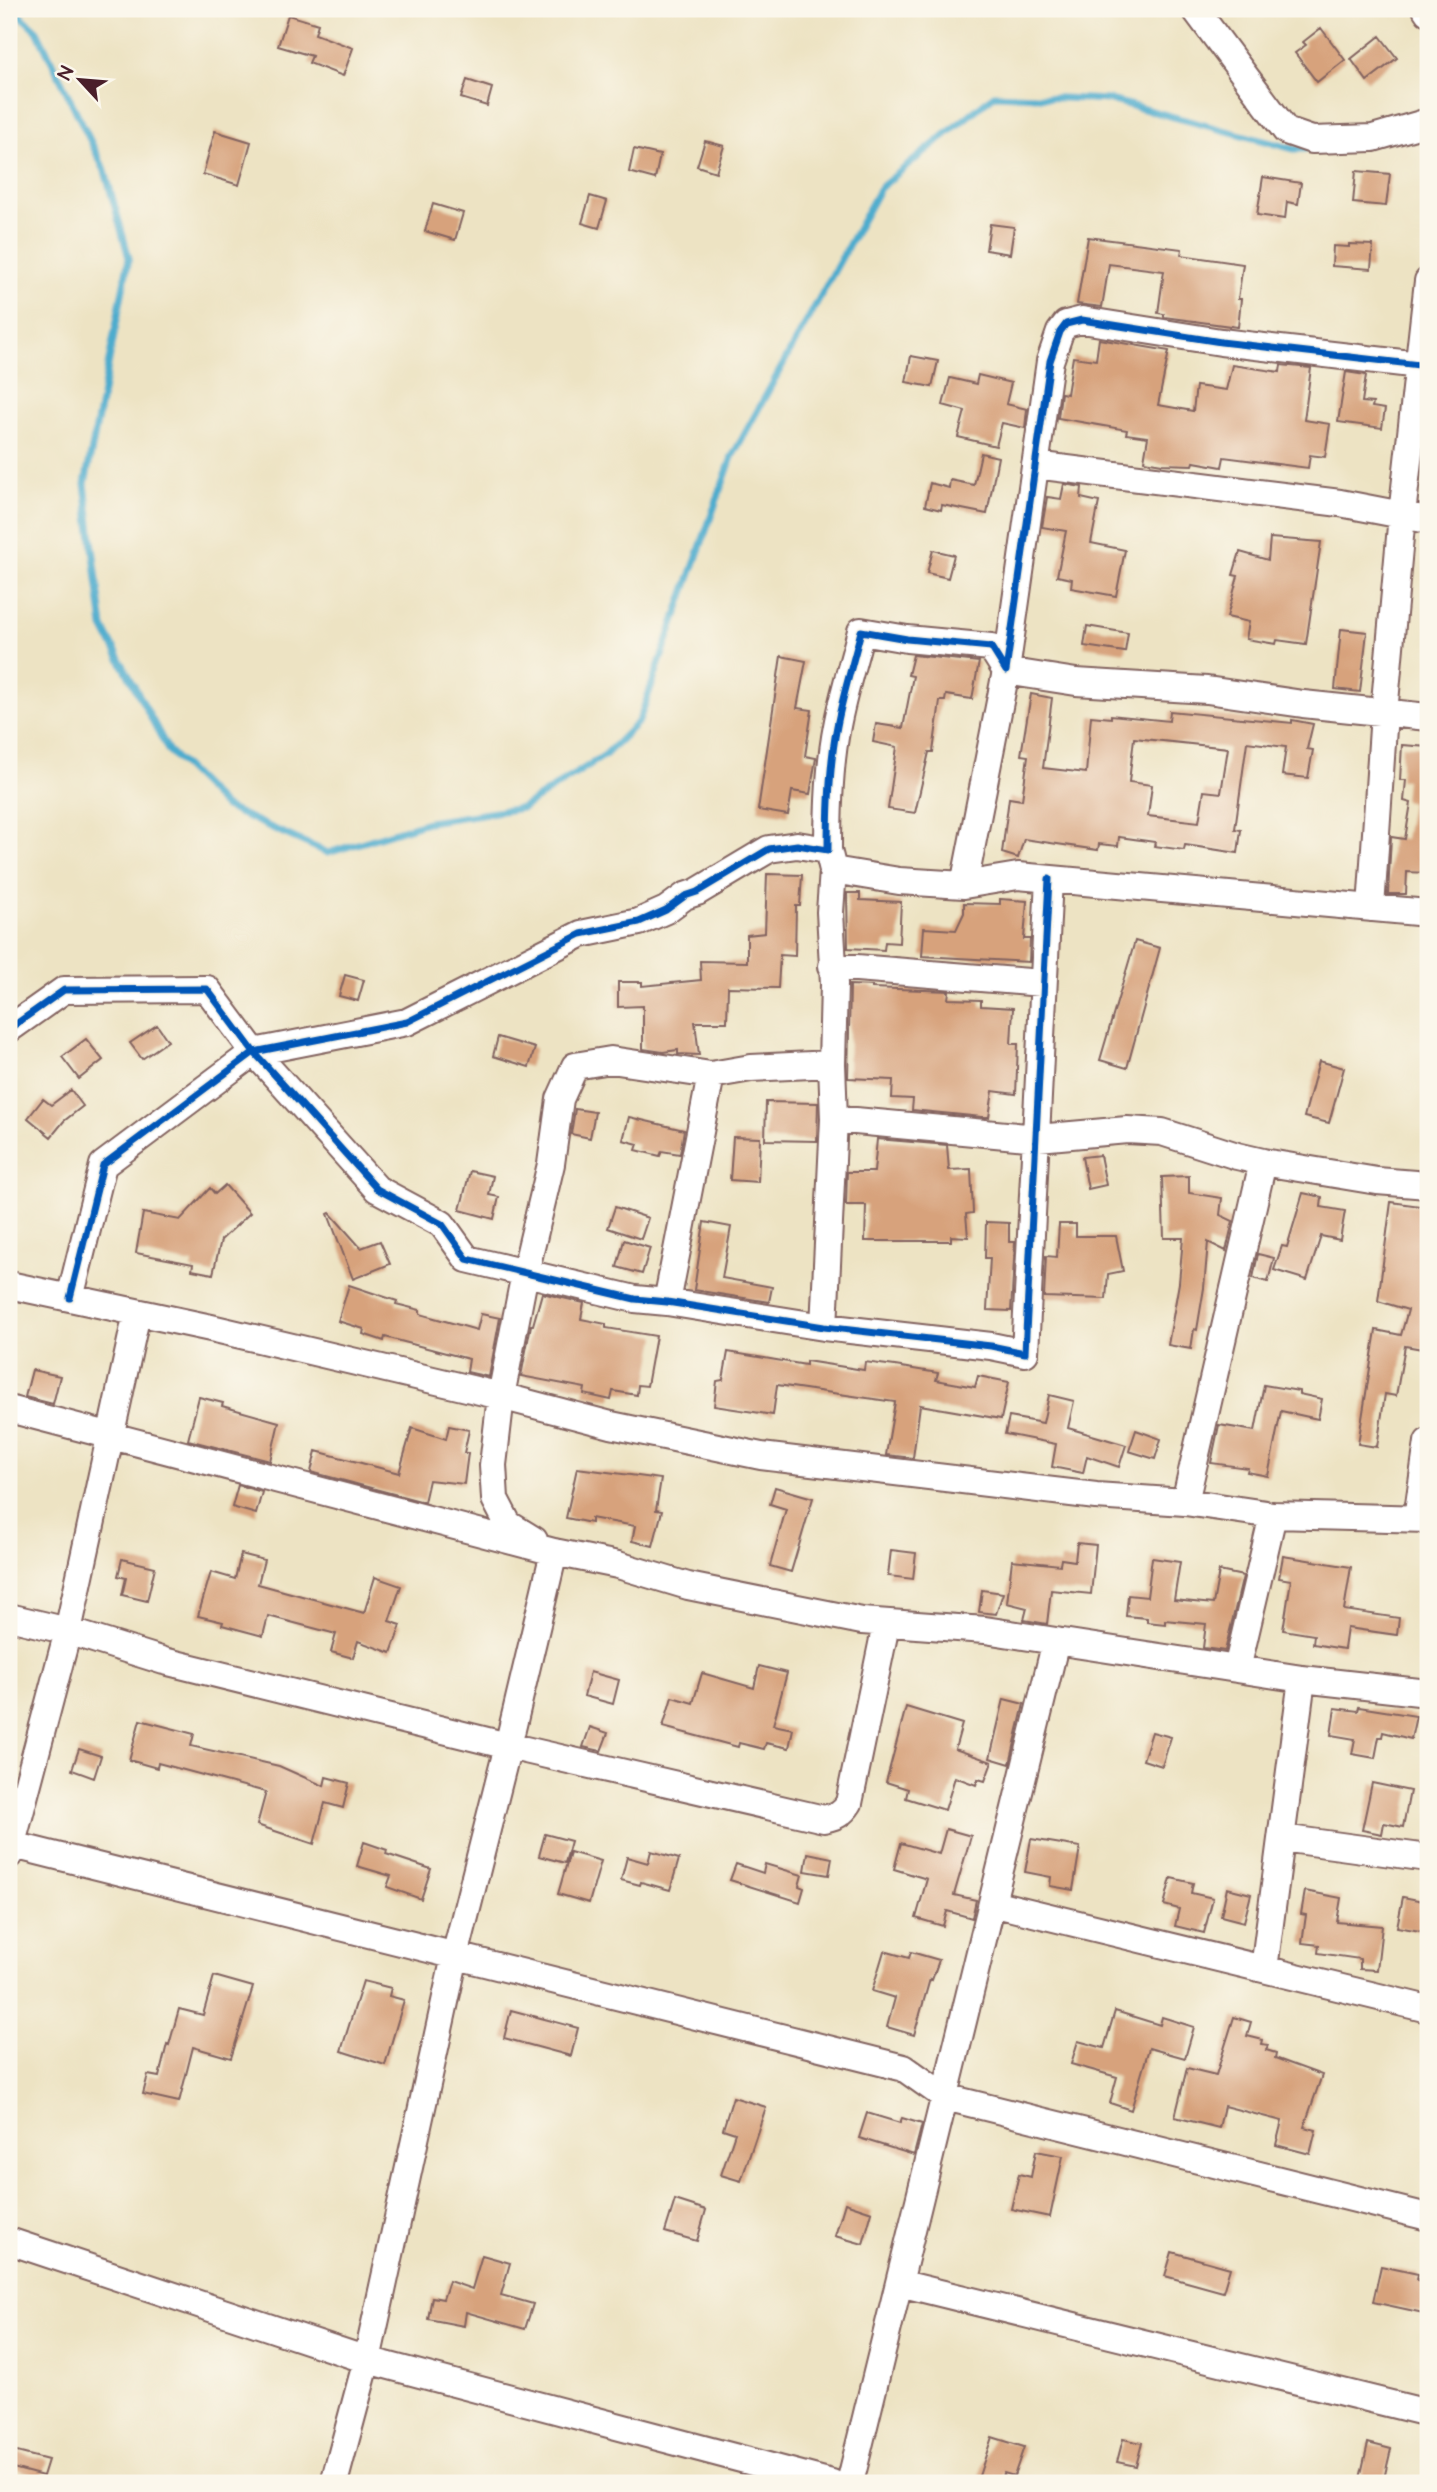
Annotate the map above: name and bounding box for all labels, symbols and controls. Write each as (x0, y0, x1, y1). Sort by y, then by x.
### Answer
north arrow (46, 46, 116, 116)
text: N (51, 62, 81, 84)

